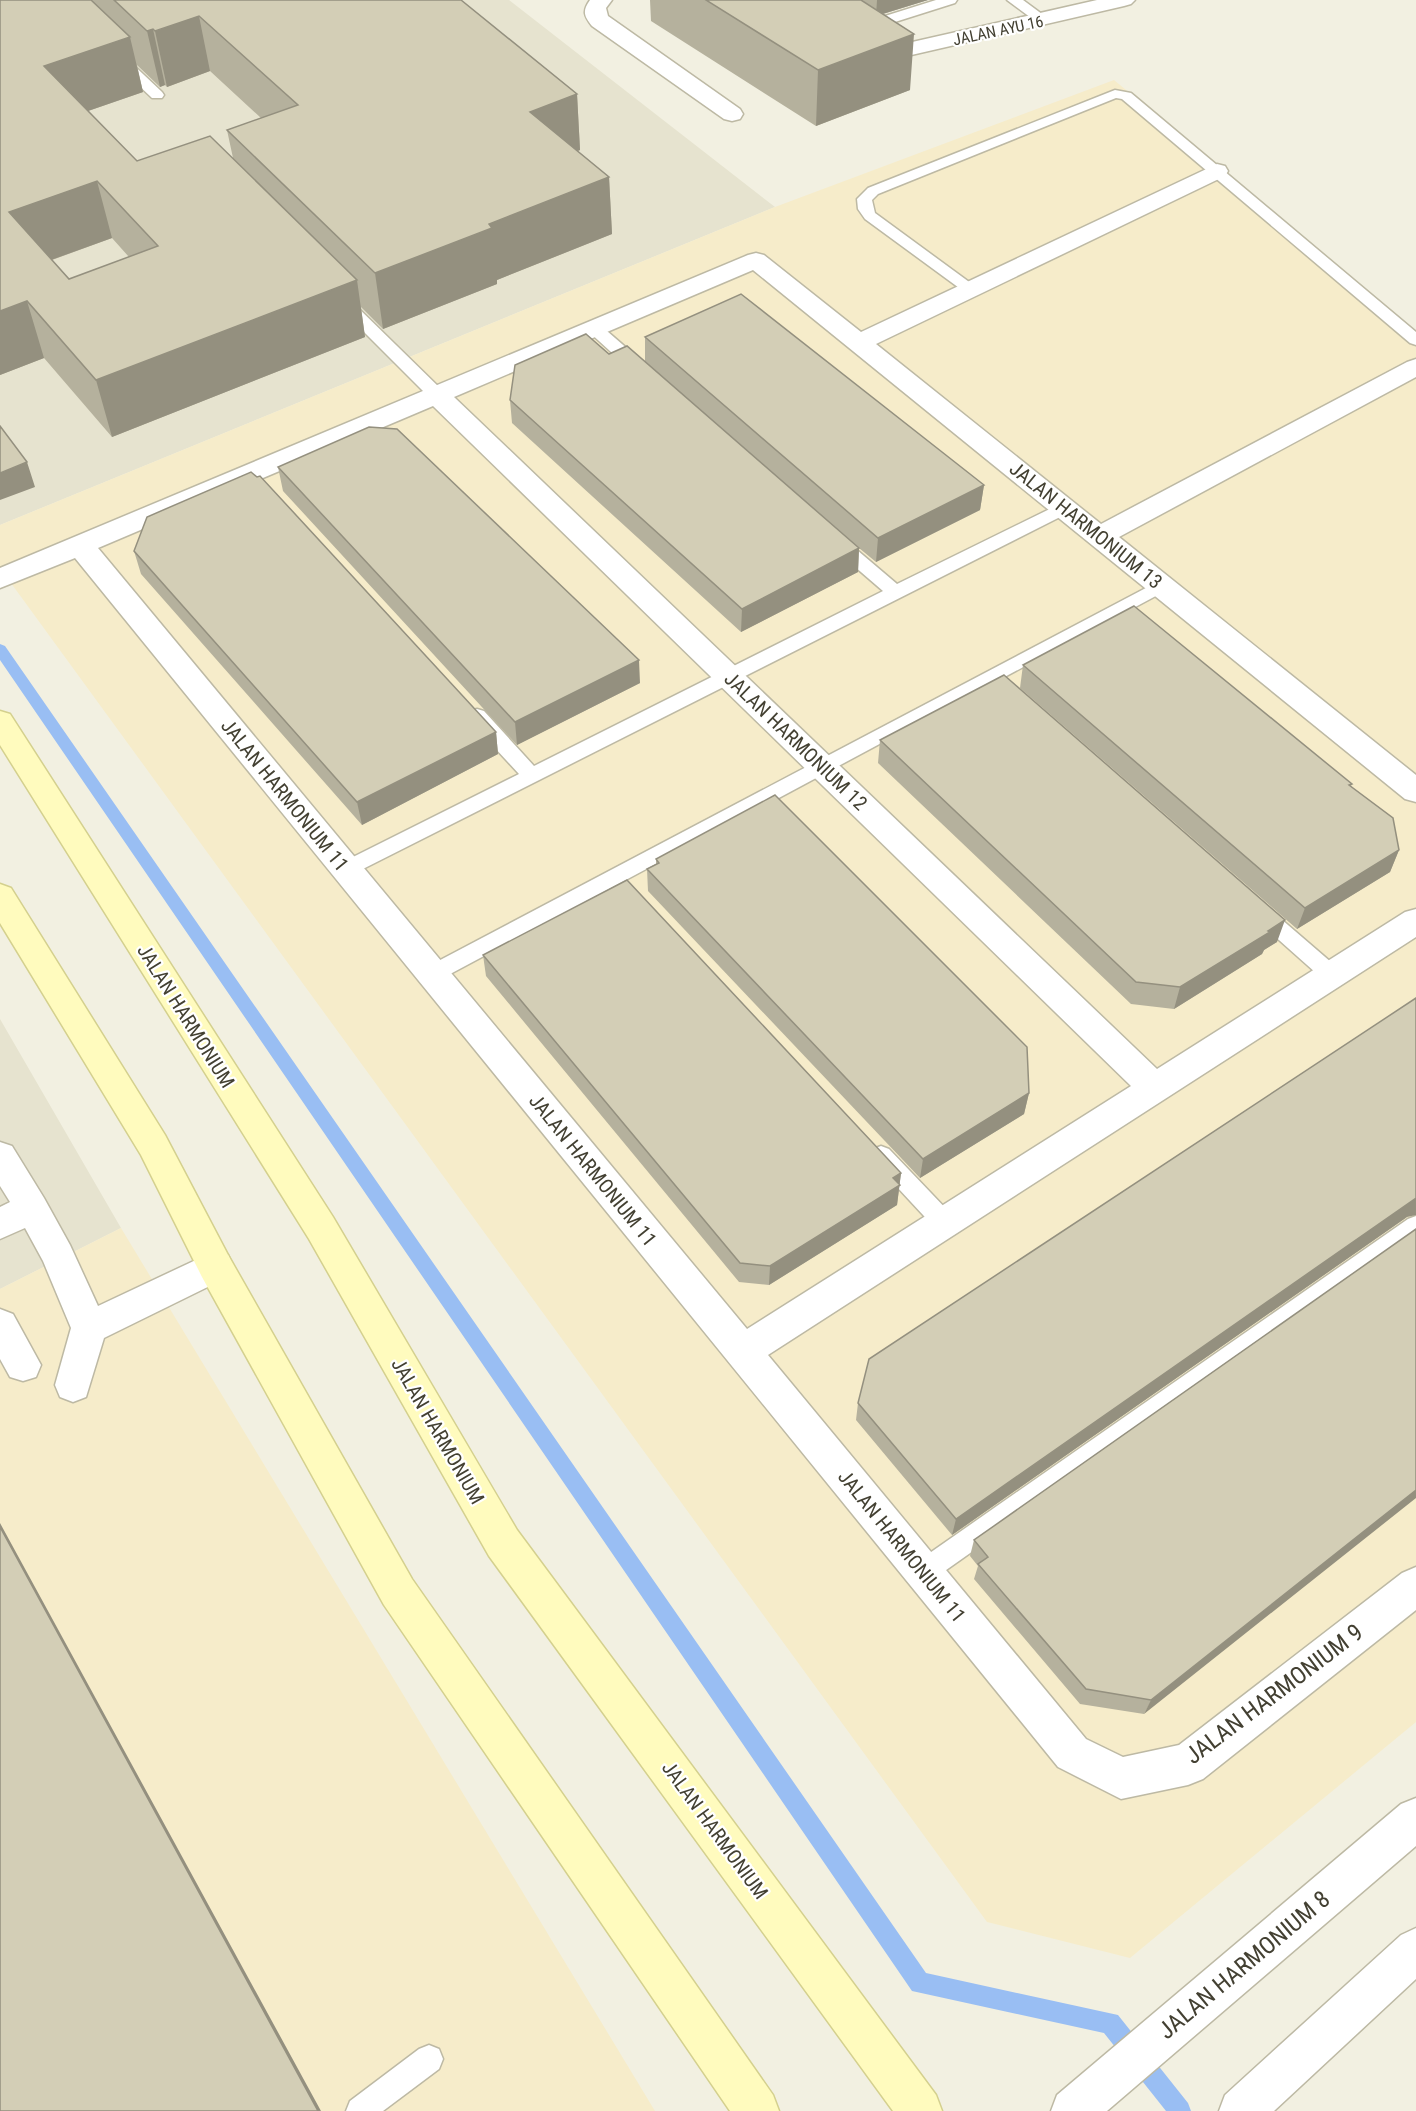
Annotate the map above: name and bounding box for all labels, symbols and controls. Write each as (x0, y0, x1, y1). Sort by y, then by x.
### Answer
street label: JALAN AYU 16 (951, 12, 1045, 49)
street label: JALAN HARMONIUM 13 (1005, 456, 1167, 594)
street label: JALAN HARMONIUM 12 (720, 667, 872, 815)
street label: JALAN HARMONIUM 11 (216, 714, 354, 876)
street label: JALAN HARMONIUM (132, 940, 240, 1092)
street label: JALAN HARMONIUM 11 (524, 1089, 662, 1251)
street label: JALAN HARMONIUM (386, 1354, 490, 1508)
street label: JALAN HARMONIUM 11 (833, 1465, 971, 1627)
street label: JALAN HARMONIUM 9 (1180, 1618, 1368, 1770)
street label: JALAN HARMONIUM (657, 1756, 773, 1904)
street label: JALAN HARMONIUM 8 (1153, 1885, 1335, 2045)

